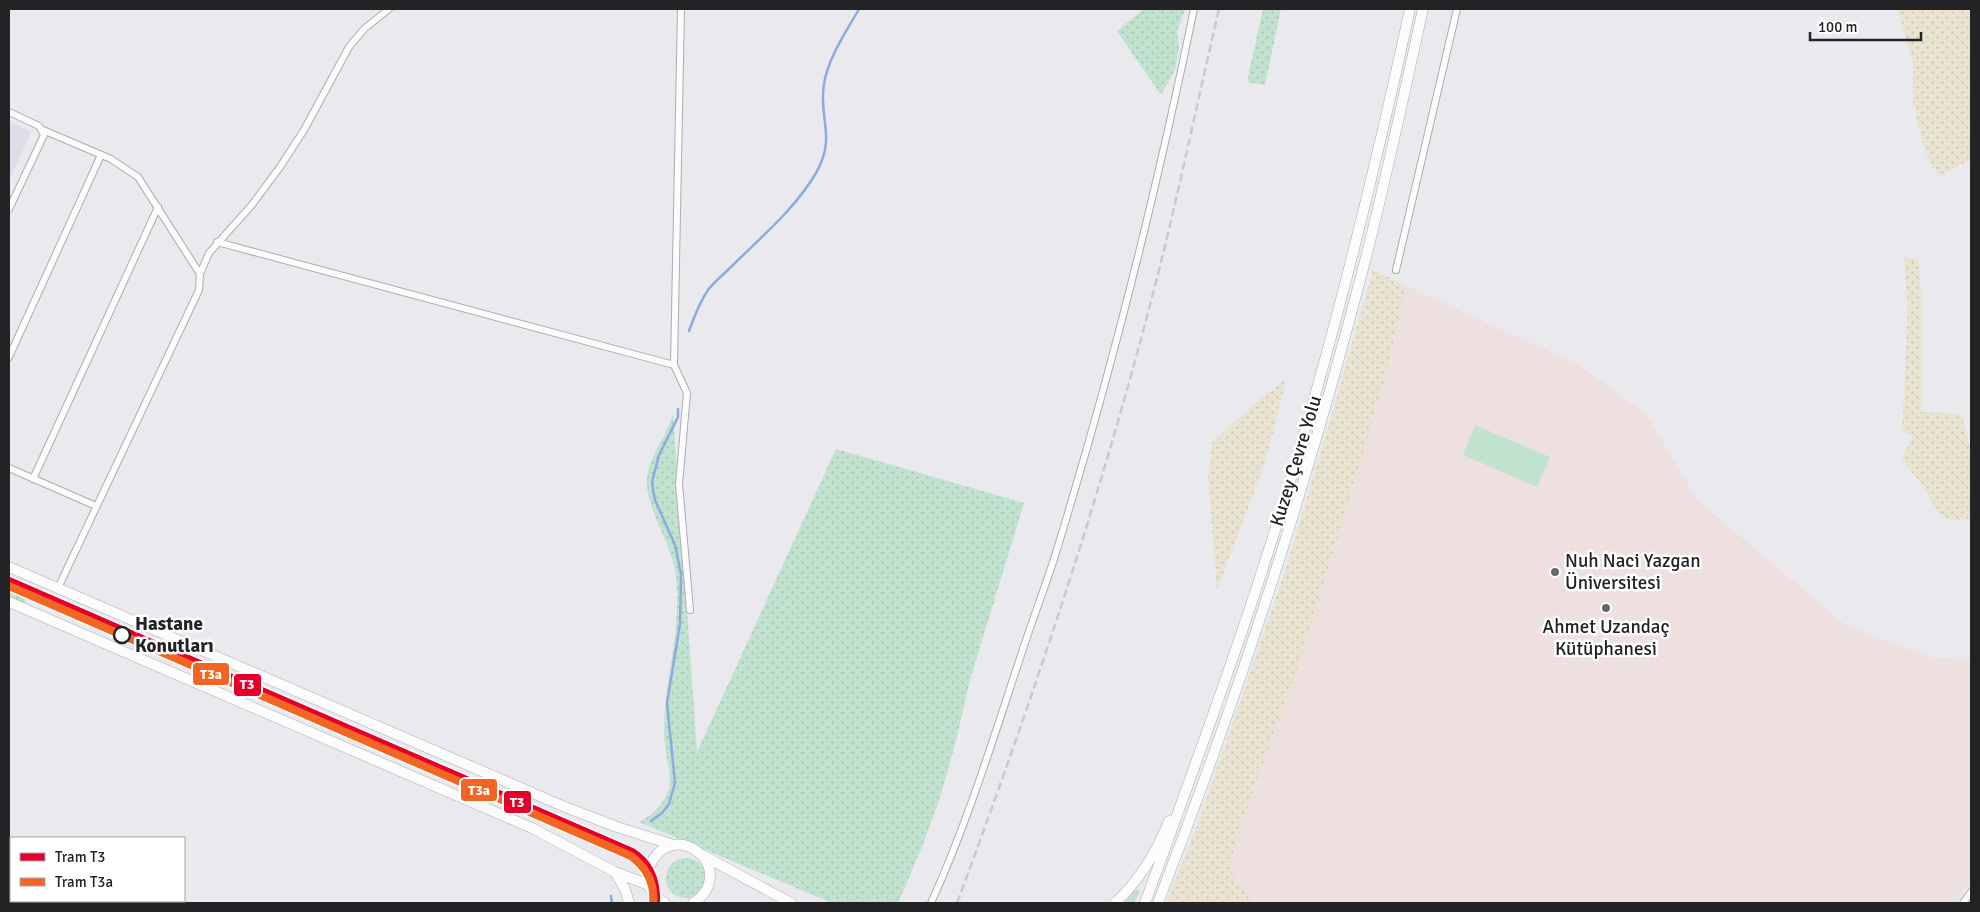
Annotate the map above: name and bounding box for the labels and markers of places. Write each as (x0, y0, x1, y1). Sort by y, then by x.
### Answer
place label: Nuh Naci Yazgan Üniversitesi (1565, 549, 1701, 595)
marker: Nuh Naci Yazgan Üniversitesi (1549, 566, 1561, 578)
marker: Ahmet Uzandaç Kütüphanesi (1600, 602, 1612, 614)
place label: Hastane Konutları (135, 612, 214, 658)
place label: Ahmet Uzandaç Kütüphanesi (1543, 615, 1669, 661)
marker: Hastane Konutları (113, 626, 131, 644)

